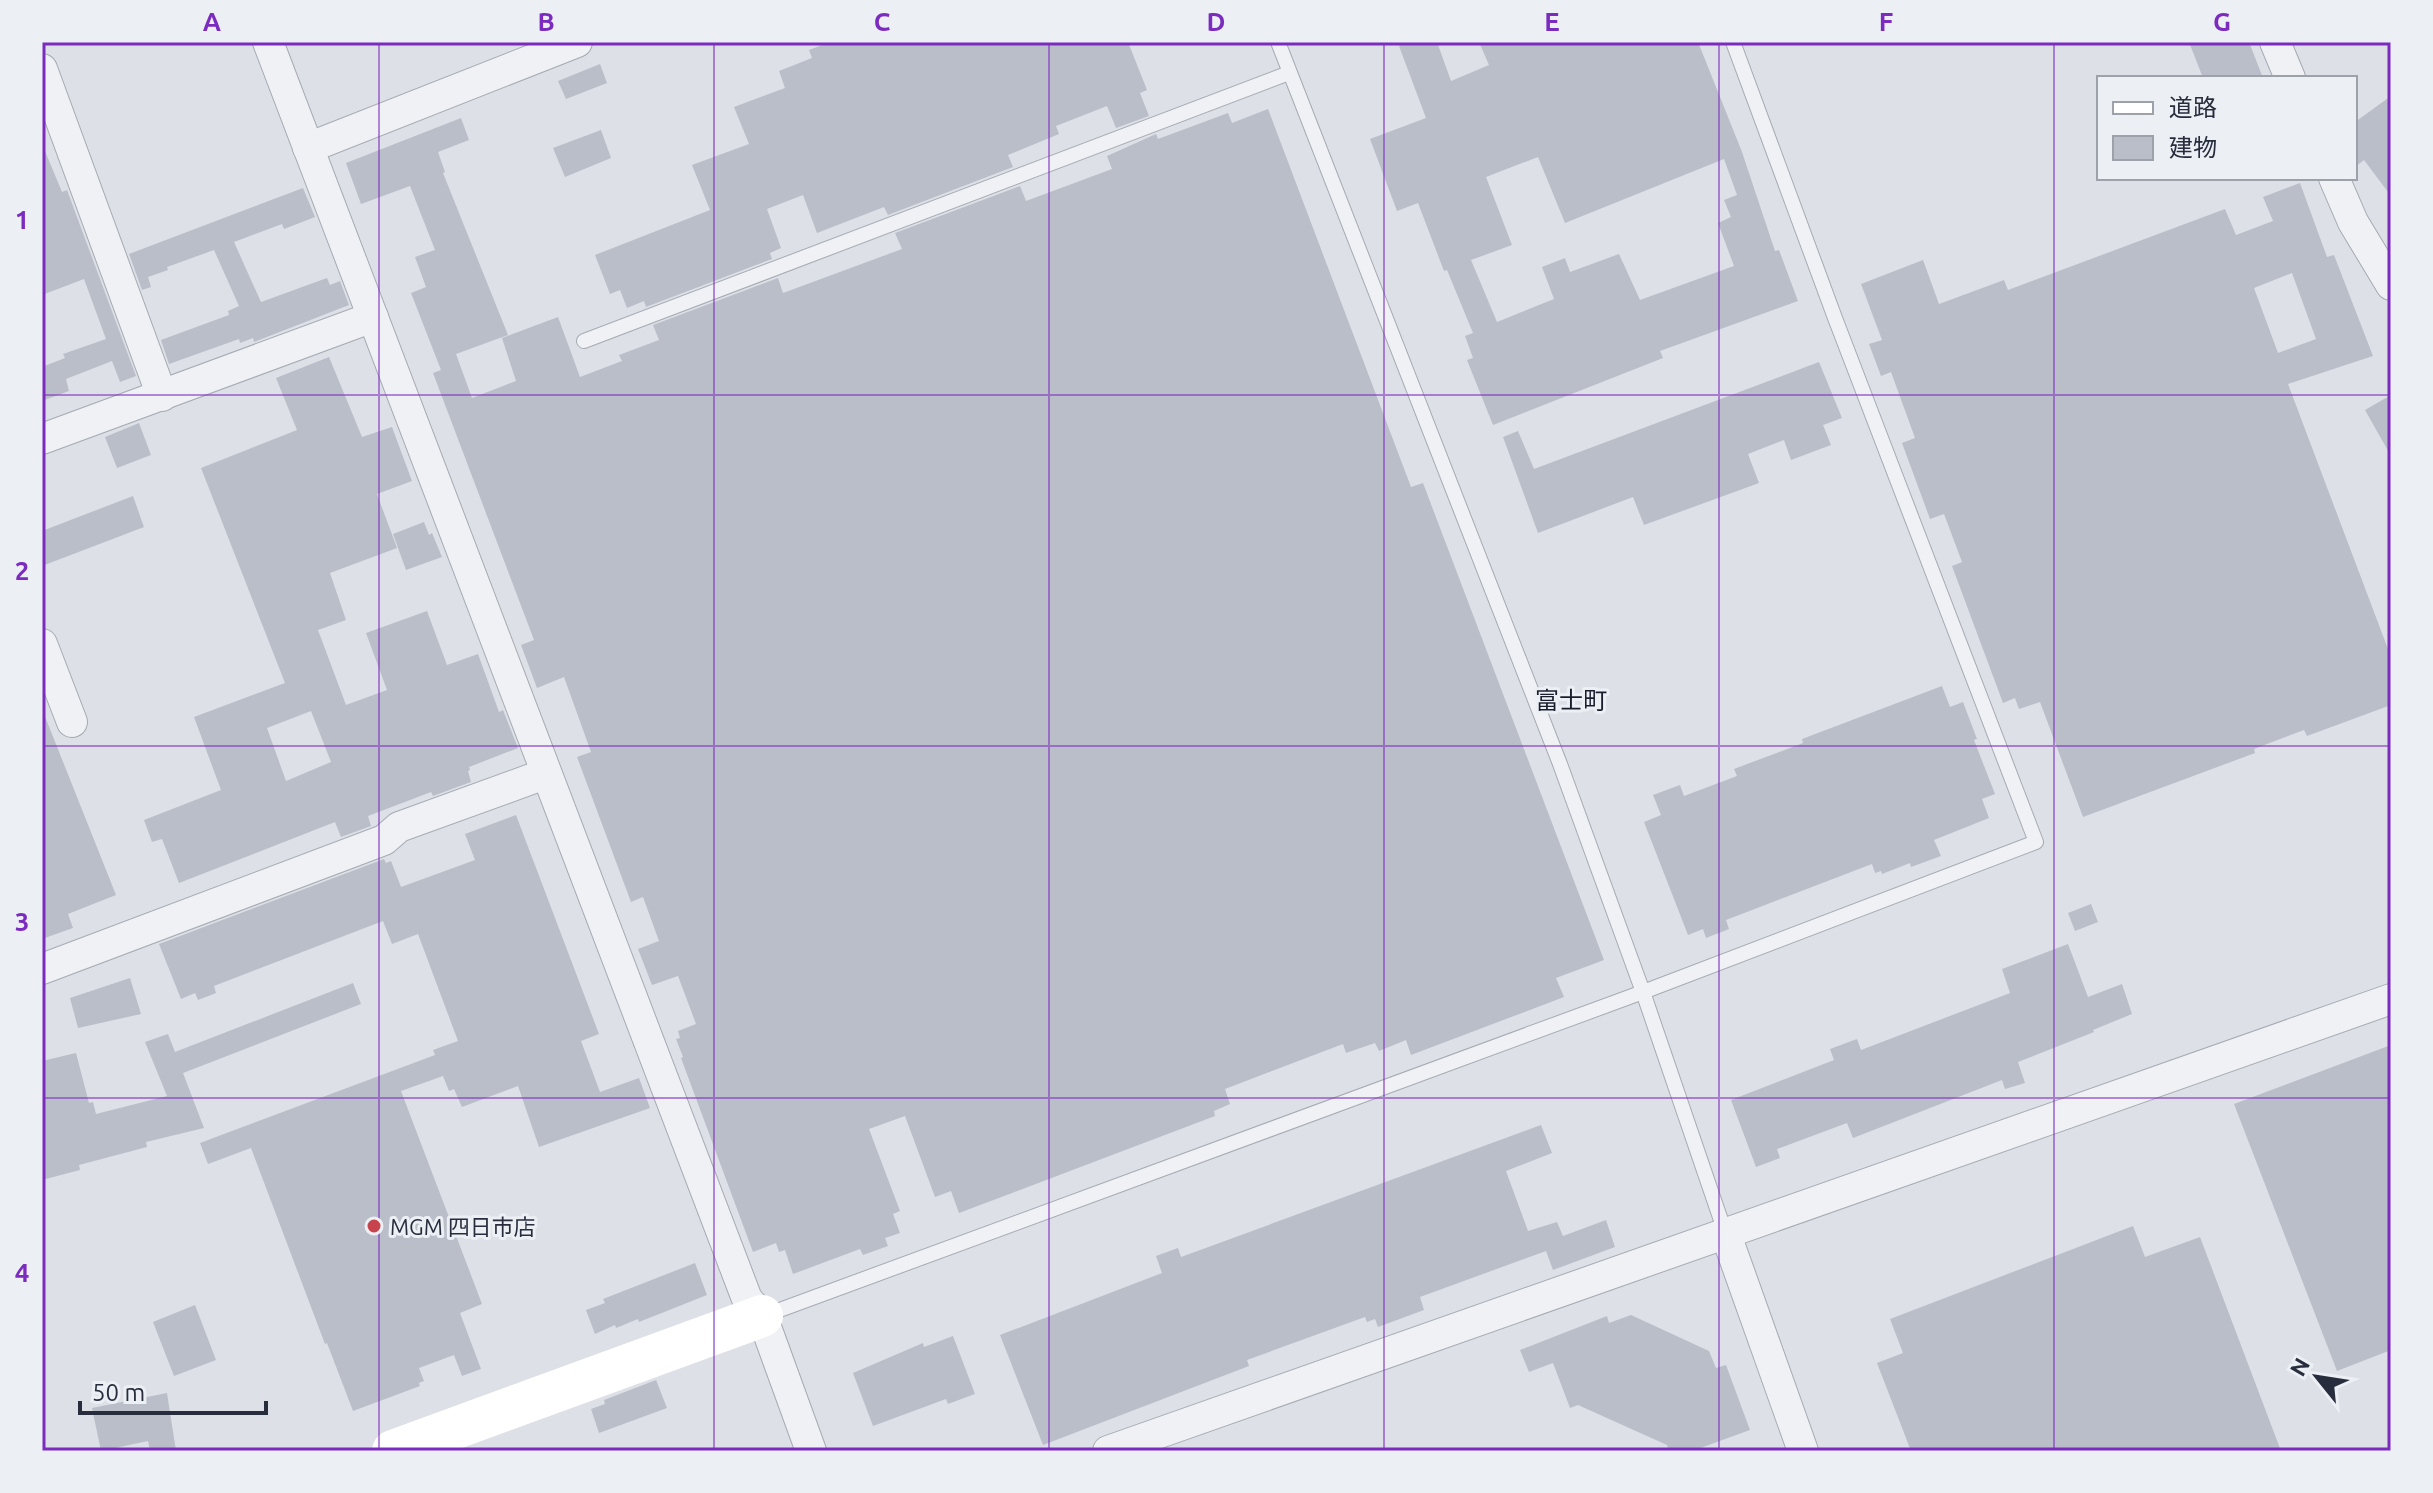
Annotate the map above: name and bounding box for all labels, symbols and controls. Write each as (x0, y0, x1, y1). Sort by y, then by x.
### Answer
text: A (203, 7, 222, 36)
text: B (537, 7, 555, 36)
text: C (874, 7, 891, 36)
text: D (1207, 7, 1225, 36)
text: E (1544, 7, 1560, 36)
text: F (1879, 7, 1893, 36)
text: G (2213, 7, 2231, 36)
legend (2097, 76, 2357, 180)
text: 道路 (2169, 94, 2217, 121)
text: 建物 (2169, 134, 2217, 161)
text: 1 (15, 205, 29, 234)
text: 2 (15, 556, 29, 585)
district label: 富士町 (1535, 687, 1607, 714)
text: 3 (15, 907, 29, 936)
place label: MGM 四日市店 (390, 1214, 536, 1239)
marker: MGM 四日市店 (365, 1217, 383, 1235)
text: 4 (15, 1258, 29, 1287)
north arrow (2277, 1337, 2357, 1417)
text: N (2284, 1353, 2314, 1380)
scale bar (80, 1365, 266, 1415)
text: 50 m (92, 1379, 145, 1406)

